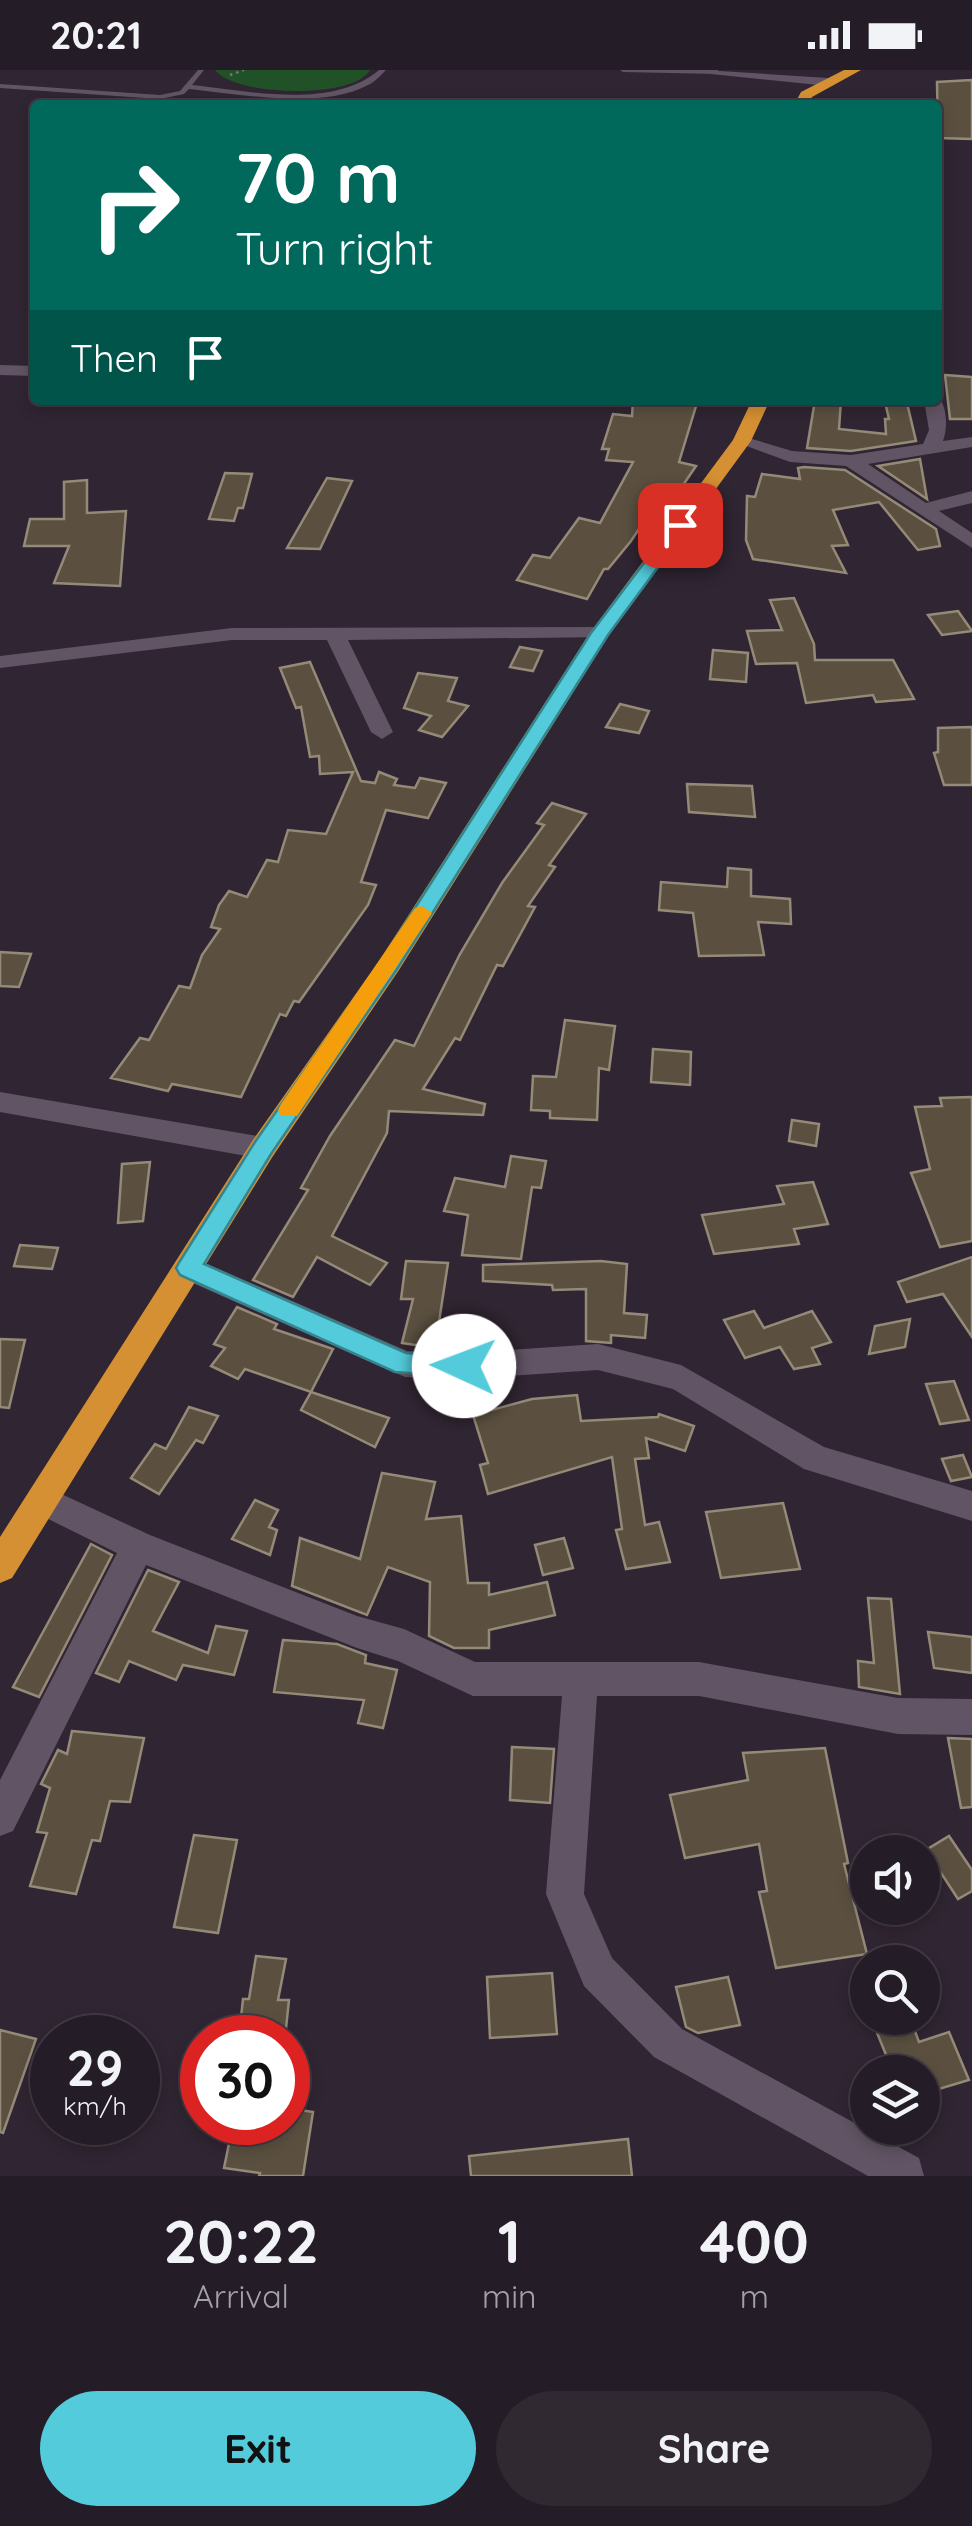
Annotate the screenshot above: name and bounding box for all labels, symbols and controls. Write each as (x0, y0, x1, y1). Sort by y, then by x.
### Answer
text: 20:21 (50, 11, 142, 59)
text: 70 m (235, 133, 401, 221)
icon: right (70, 140, 200, 270)
text: Turn right (235, 220, 434, 276)
icon: arrive (178, 330, 233, 385)
text: Then (70, 334, 158, 382)
pin (638, 483, 723, 568)
icon: arrive (653, 498, 708, 553)
position arrow (412, 1314, 516, 1418)
map controls (850, 1835, 940, 2145)
button: sound (850, 1835, 940, 1925)
button: search (850, 1945, 940, 2035)
speed limit sign: 30 (180, 2015, 310, 2145)
text: 29 (67, 2036, 123, 2099)
button: layers (850, 2055, 940, 2145)
text: km/h (63, 2090, 127, 2121)
text: 20:22 (163, 2203, 319, 2278)
text: 1 (498, 2203, 521, 2278)
text: 400 (700, 2203, 809, 2278)
text: Arrival (193, 2276, 289, 2316)
text: min (482, 2276, 537, 2316)
text: m (740, 2276, 769, 2316)
button: Exit (40, 2391, 476, 2506)
button: Share (496, 2391, 932, 2506)

